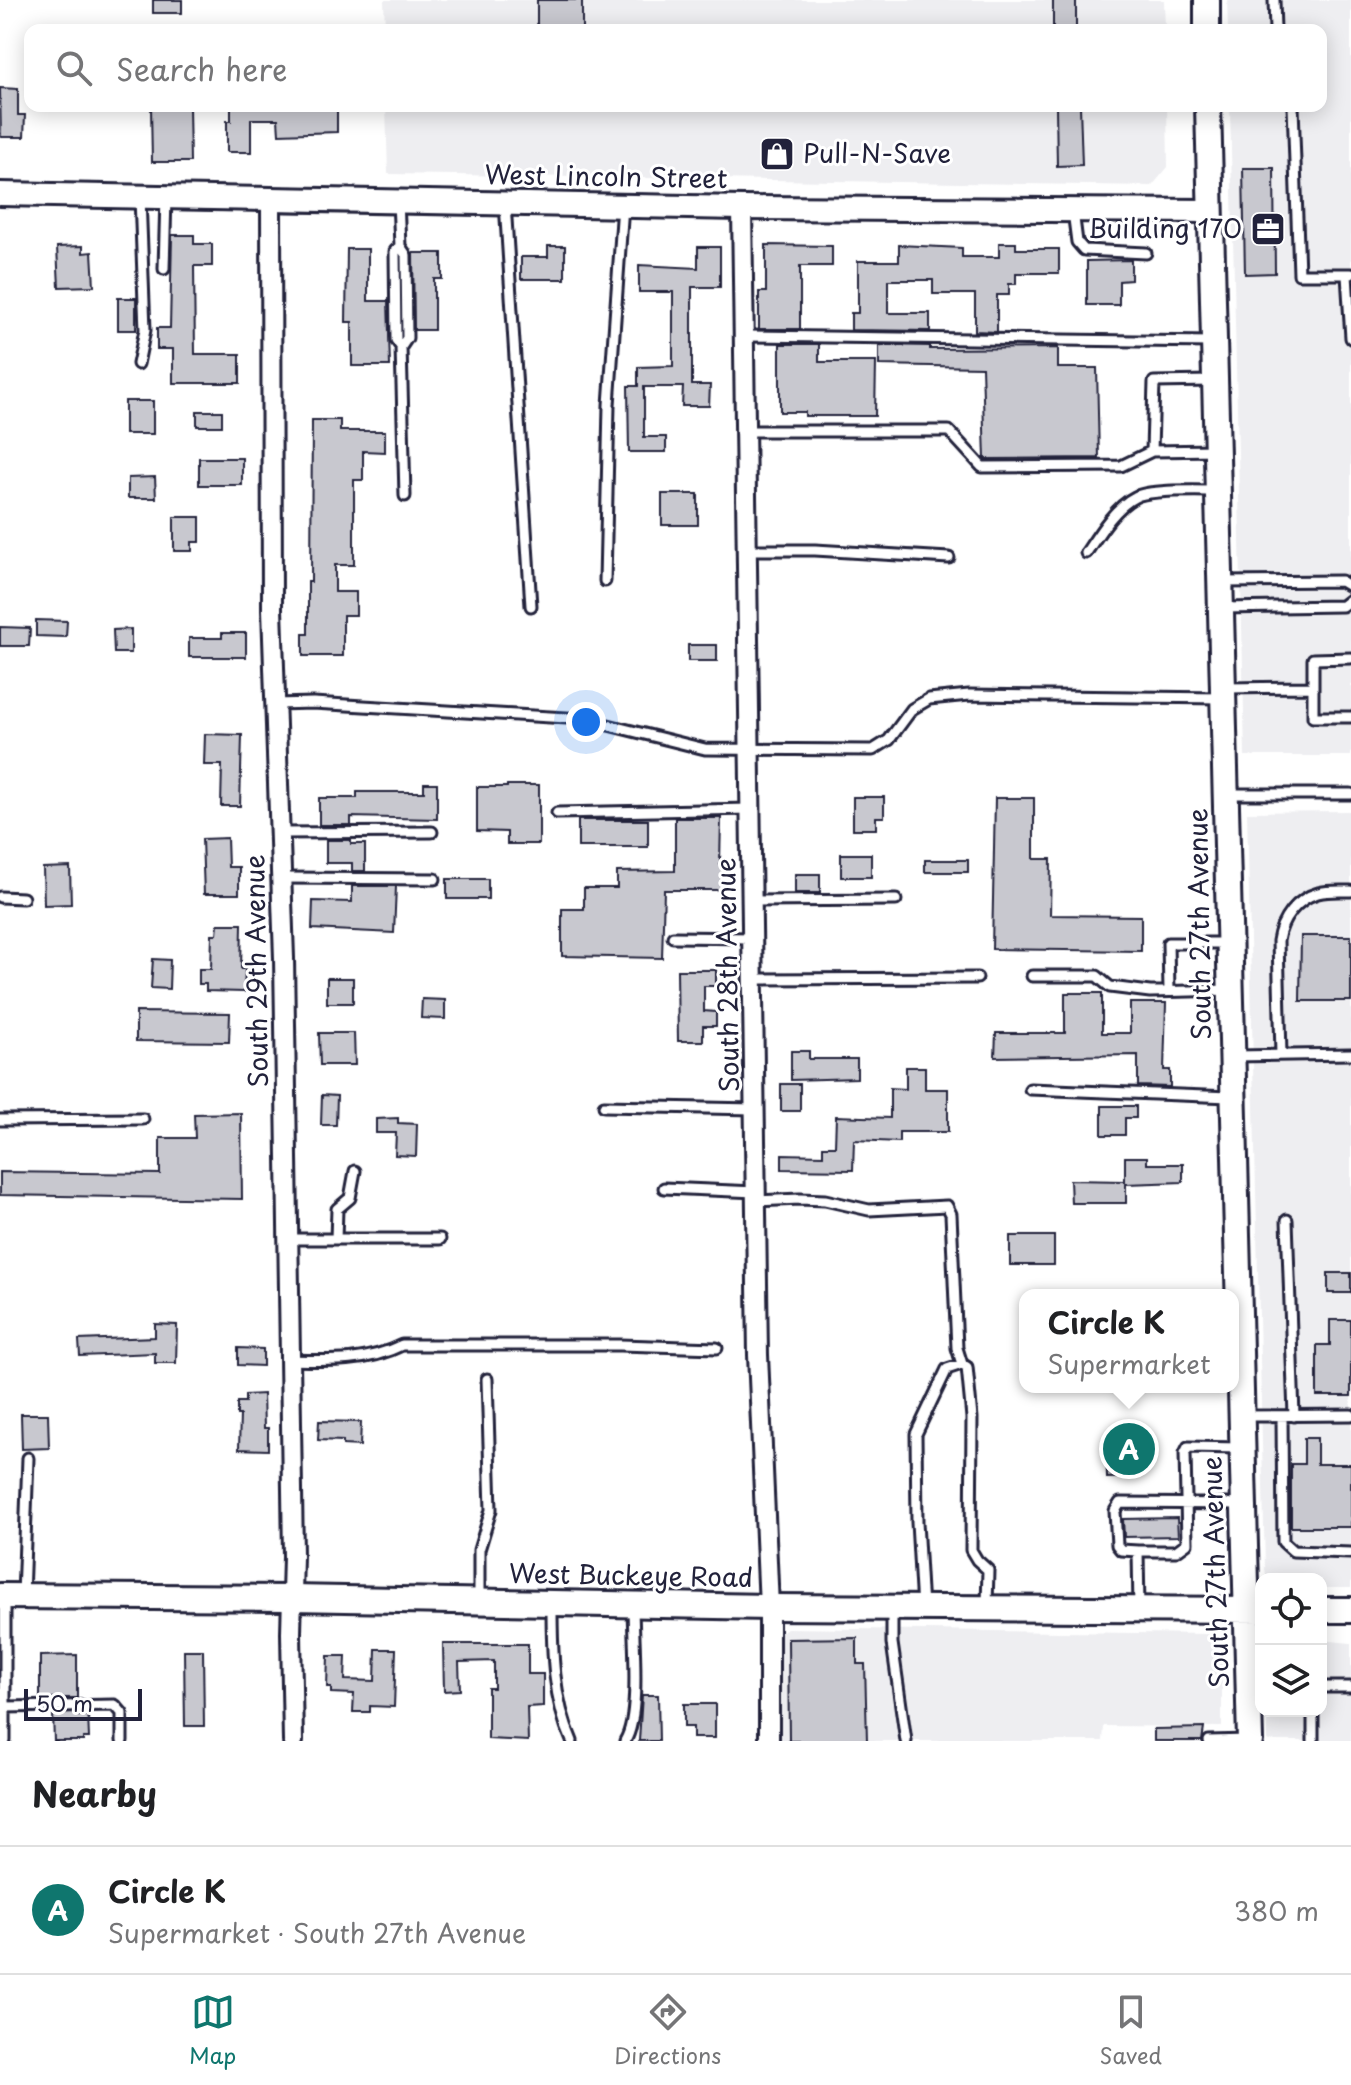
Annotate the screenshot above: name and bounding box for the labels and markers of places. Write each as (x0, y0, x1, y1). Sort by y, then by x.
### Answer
place label: Pull-N-Save (803, 133, 951, 172)
shop icon: Pull-N-Save (758, 135, 796, 173)
place label: Building 170 (1088, 208, 1242, 247)
office icon: Building 170 (1249, 210, 1287, 248)
pin: A (1103, 1419, 1155, 1479)

